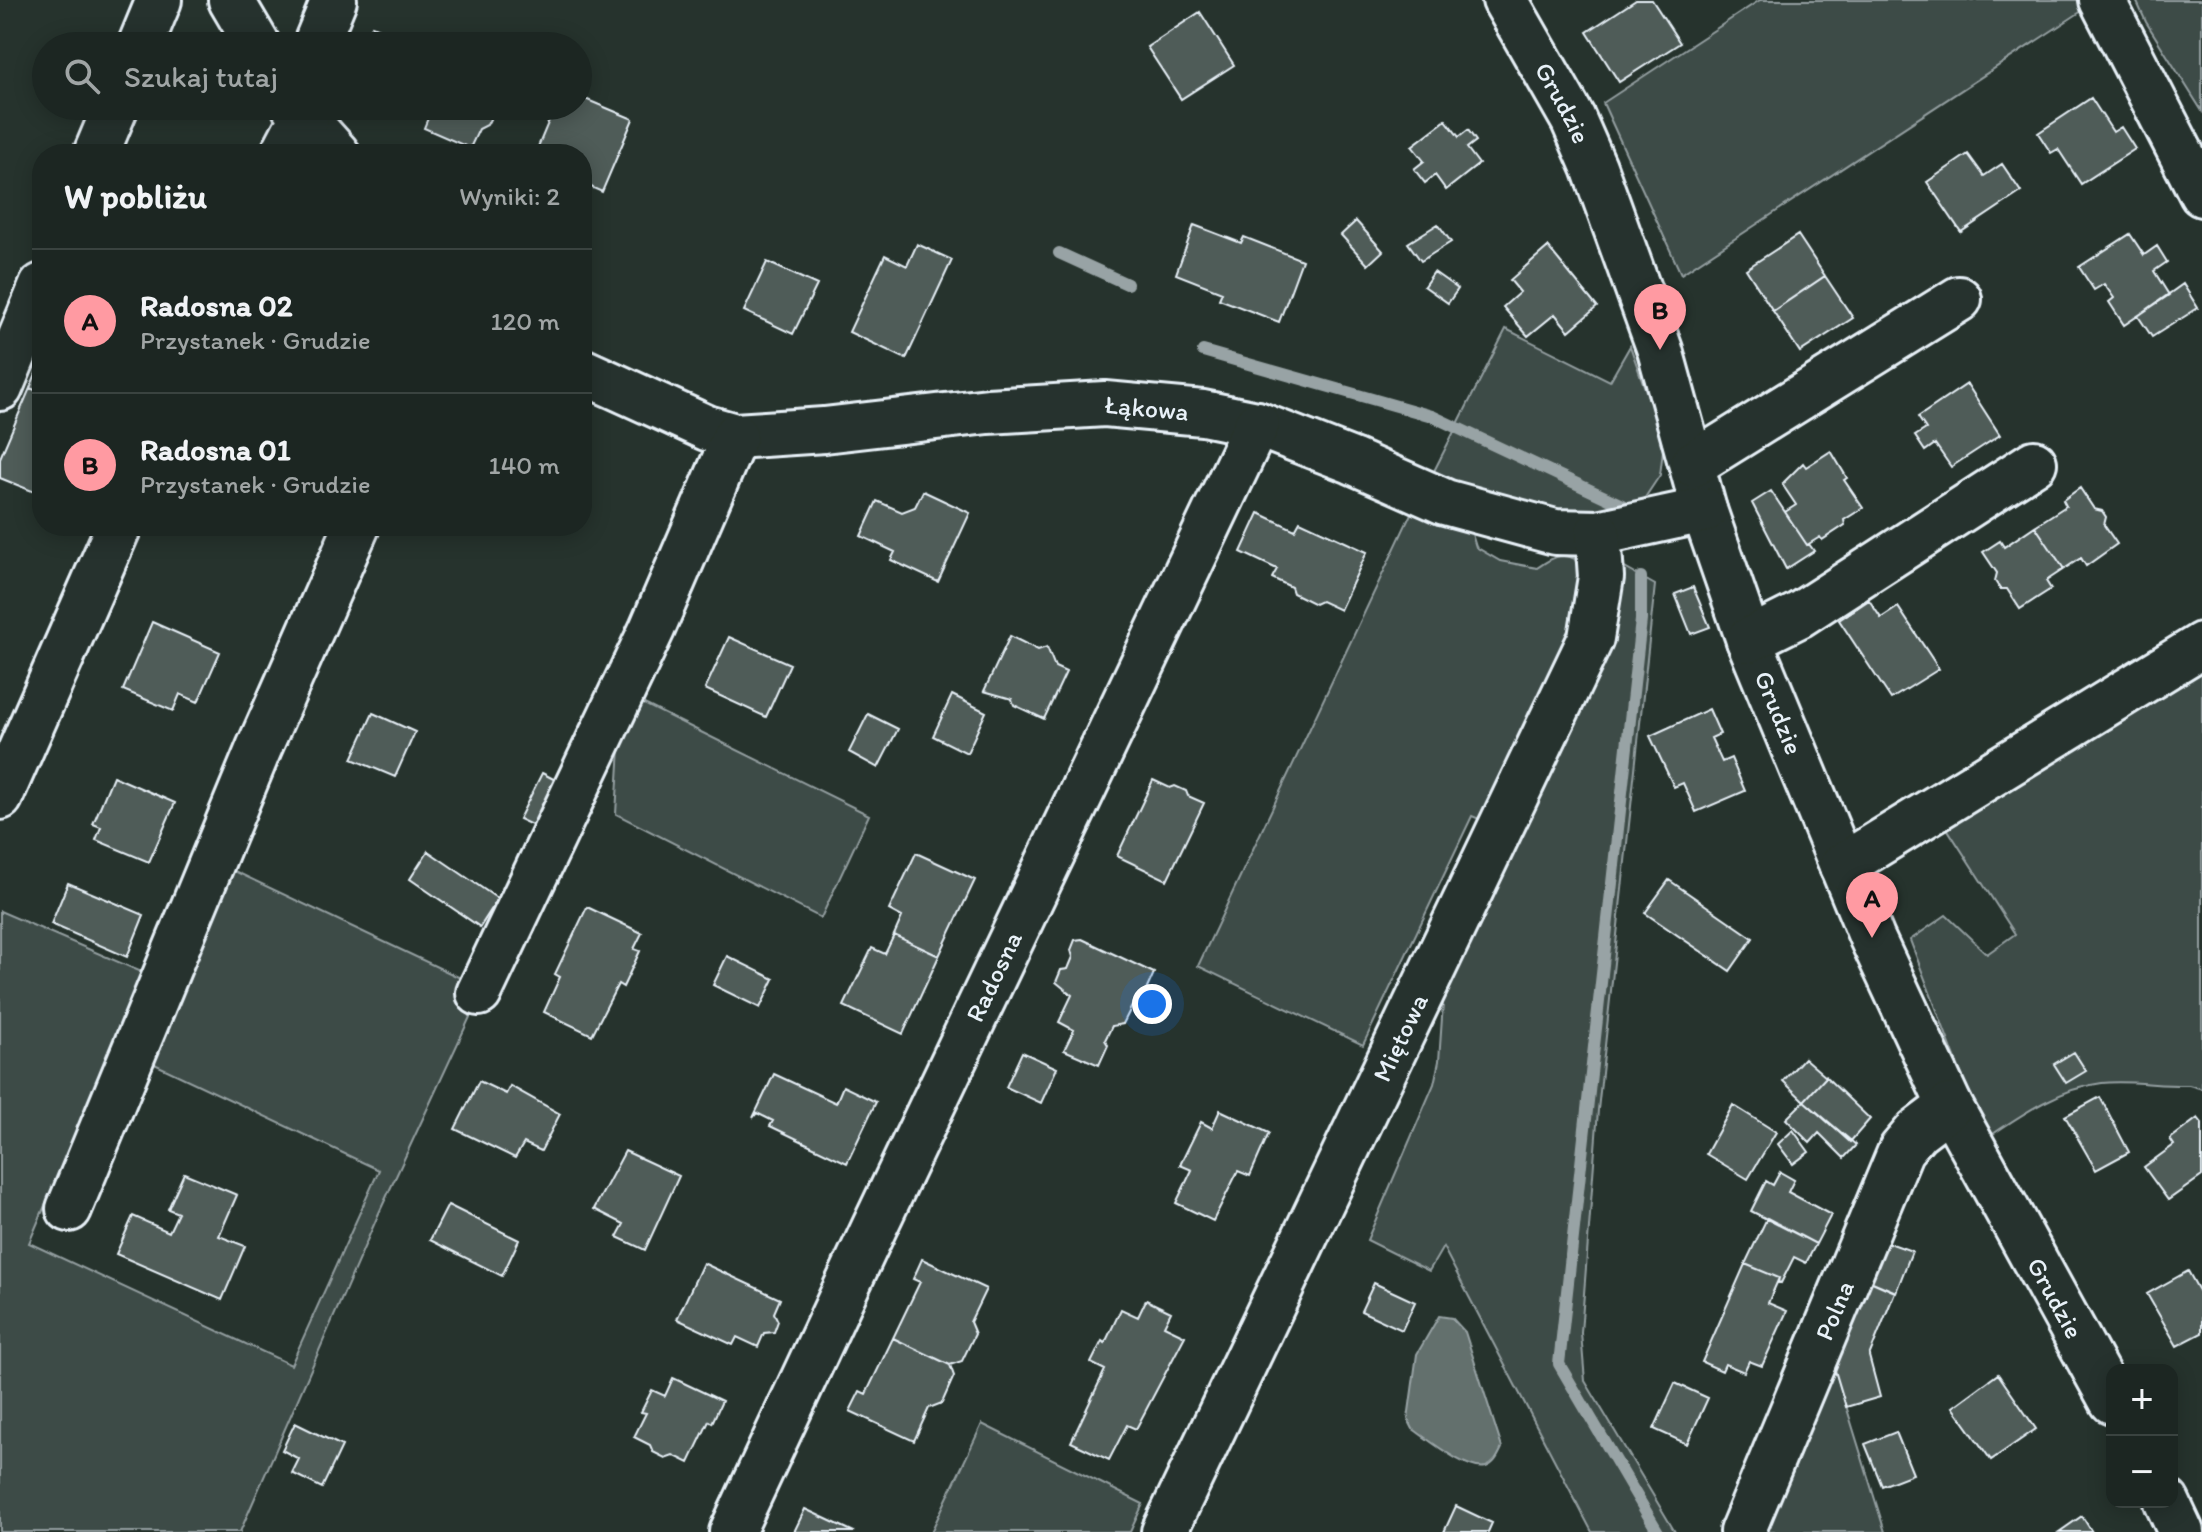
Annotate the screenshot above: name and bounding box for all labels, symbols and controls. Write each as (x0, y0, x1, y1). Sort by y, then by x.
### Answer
search box (32, 32, 592, 120)
icon: search (60, 54, 104, 98)
street label: Grudzie (1528, 56, 1598, 148)
text: Szukaj tutaj (124, 58, 278, 95)
text: W pobliżu (64, 176, 207, 217)
text: Wyniki: 2 (459, 180, 560, 212)
pin: B (1634, 284, 1686, 350)
text: Radosna 02 (140, 287, 293, 324)
text: A (82, 305, 98, 337)
text: 120 m (491, 305, 560, 337)
text: Przystanek · Grudzie (140, 324, 370, 356)
street label: Łąkowa (1103, 388, 1190, 428)
text: Radosna 01 (140, 431, 291, 468)
text: B (82, 449, 98, 481)
text: 140 m (489, 449, 560, 481)
text: Przystanek · Grudzie (140, 468, 370, 500)
street label: Grudzie (1747, 666, 1811, 759)
pin: A (1846, 872, 1898, 938)
street label: Radosna (959, 926, 1029, 1027)
your location (1132, 984, 1172, 1024)
street label: Miętowa (1366, 988, 1435, 1087)
street label: Grudzie (2020, 1252, 2091, 1344)
street label: Polna (1808, 1276, 1861, 1345)
map controls (2106, 1364, 2178, 1508)
button: + (2106, 1364, 2178, 1436)
button: − (2106, 1436, 2178, 1508)

